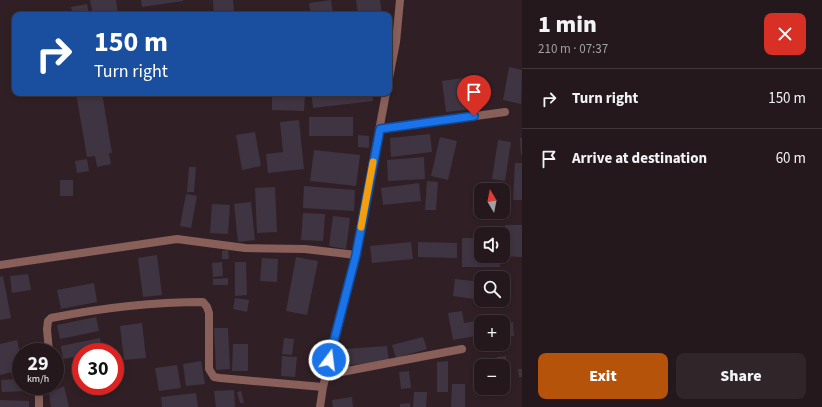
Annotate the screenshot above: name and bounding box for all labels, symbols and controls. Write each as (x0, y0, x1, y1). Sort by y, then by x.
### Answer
text: 1 min (538, 7, 597, 42)
button: close (764, 13, 806, 55)
text: 150 m (94, 22, 168, 62)
icon: right (28, 28, 80, 80)
text: 210 m · 07:37 (538, 40, 608, 58)
text: Turn right (94, 59, 168, 84)
pin (457, 75, 491, 116)
icon: arrive (463, 81, 485, 103)
icon: right (538, 88, 560, 110)
text: Turn right (572, 88, 638, 109)
text: 150 m (768, 88, 806, 109)
icon: arrive (538, 148, 560, 170)
text: Arrive at destination (572, 148, 707, 169)
text: 60 m (776, 148, 806, 169)
north arrow (474, 183, 510, 219)
map controls (474, 183, 510, 395)
button: sound (474, 227, 510, 263)
button: search (474, 271, 510, 307)
button: + (474, 315, 510, 351)
position arrow (308, 339, 350, 381)
speed limit sign: 30 (72, 343, 124, 395)
text: 29 (27, 350, 49, 378)
button: Exit (538, 353, 668, 399)
button: Share (676, 353, 806, 399)
button: − (474, 359, 510, 395)
text: km/h (27, 372, 49, 386)

